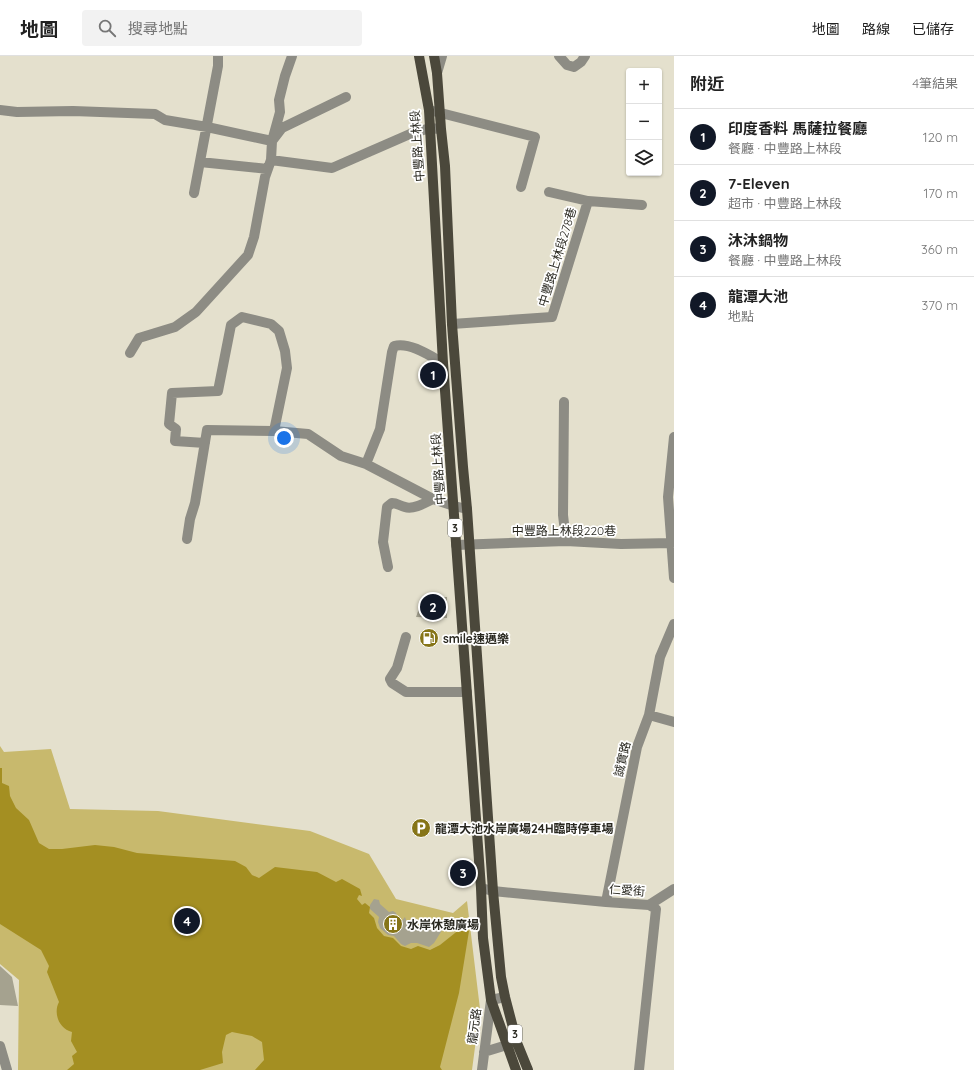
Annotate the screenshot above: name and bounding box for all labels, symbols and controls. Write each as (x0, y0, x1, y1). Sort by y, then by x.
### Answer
search box (82, 10, 362, 46)
text: 地圖 (20, 17, 58, 41)
icon: search (96, 17, 118, 39)
text: 搜尋地點 (128, 19, 188, 38)
text: 地圖 (812, 20, 840, 38)
text: 路線 (862, 20, 890, 38)
text: 已儲存 (912, 20, 954, 38)
map controls (626, 68, 662, 176)
button: + (626, 68, 662, 104)
text: 附近 (690, 73, 724, 94)
text: 4筆結果 (912, 75, 958, 91)
button: − (626, 104, 662, 140)
street label: 中豐路上林段 (407, 110, 427, 182)
text: 印度香料 馬薩拉餐廳 (728, 119, 867, 138)
text: 1 (700, 129, 706, 145)
text: 120 m (923, 129, 958, 145)
button: layers (626, 140, 662, 176)
text: 餐廳 · 中豐路上林段 (728, 140, 842, 156)
text: 7-Eleven (728, 174, 790, 193)
text: 2 (699, 185, 707, 201)
text: 170 m (923, 185, 958, 201)
text: 超市 · 中豐路上林段 (728, 195, 842, 211)
street label: 中豐路上林段278巷 (535, 206, 579, 308)
text: 沐沐鍋物 (728, 231, 788, 250)
text: 3 (700, 241, 706, 257)
text: 360 m (921, 241, 958, 257)
text: 餐廳 · 中豐路上林段 (728, 252, 842, 268)
text: 龍潭大池 (728, 287, 788, 306)
text: 4 (699, 297, 707, 313)
text: 370 m (921, 297, 958, 313)
text: 地點 (728, 308, 754, 324)
pin: 1 (420, 360, 446, 390)
your location (274, 428, 294, 448)
street label: 中豐路上林段 (428, 433, 448, 505)
road number: 3 (448, 519, 462, 537)
street label: 中豐路上林段220巷 (512, 523, 616, 538)
pin: 2 (420, 592, 446, 622)
fuel station icon: smile速邁樂 (418, 627, 440, 649)
place label: smile速邁樂 (443, 631, 509, 646)
street label: 誠實路 (611, 740, 633, 778)
parking icon: 龍潭大池水岸廣場24H臨時停車場 (410, 817, 432, 839)
place label: 龍潭大池水岸廣場24H臨時停車場 (435, 821, 614, 836)
pin: 3 (450, 858, 476, 888)
street label: 仁愛街 (609, 881, 645, 899)
pin: 4 (174, 906, 200, 936)
building icon: 水岸休憩廣場 (382, 913, 404, 935)
place label: 水岸休憩廣場 (407, 917, 479, 932)
street label: 龍元路 (464, 1007, 484, 1045)
road number: 3 (508, 1025, 522, 1043)

